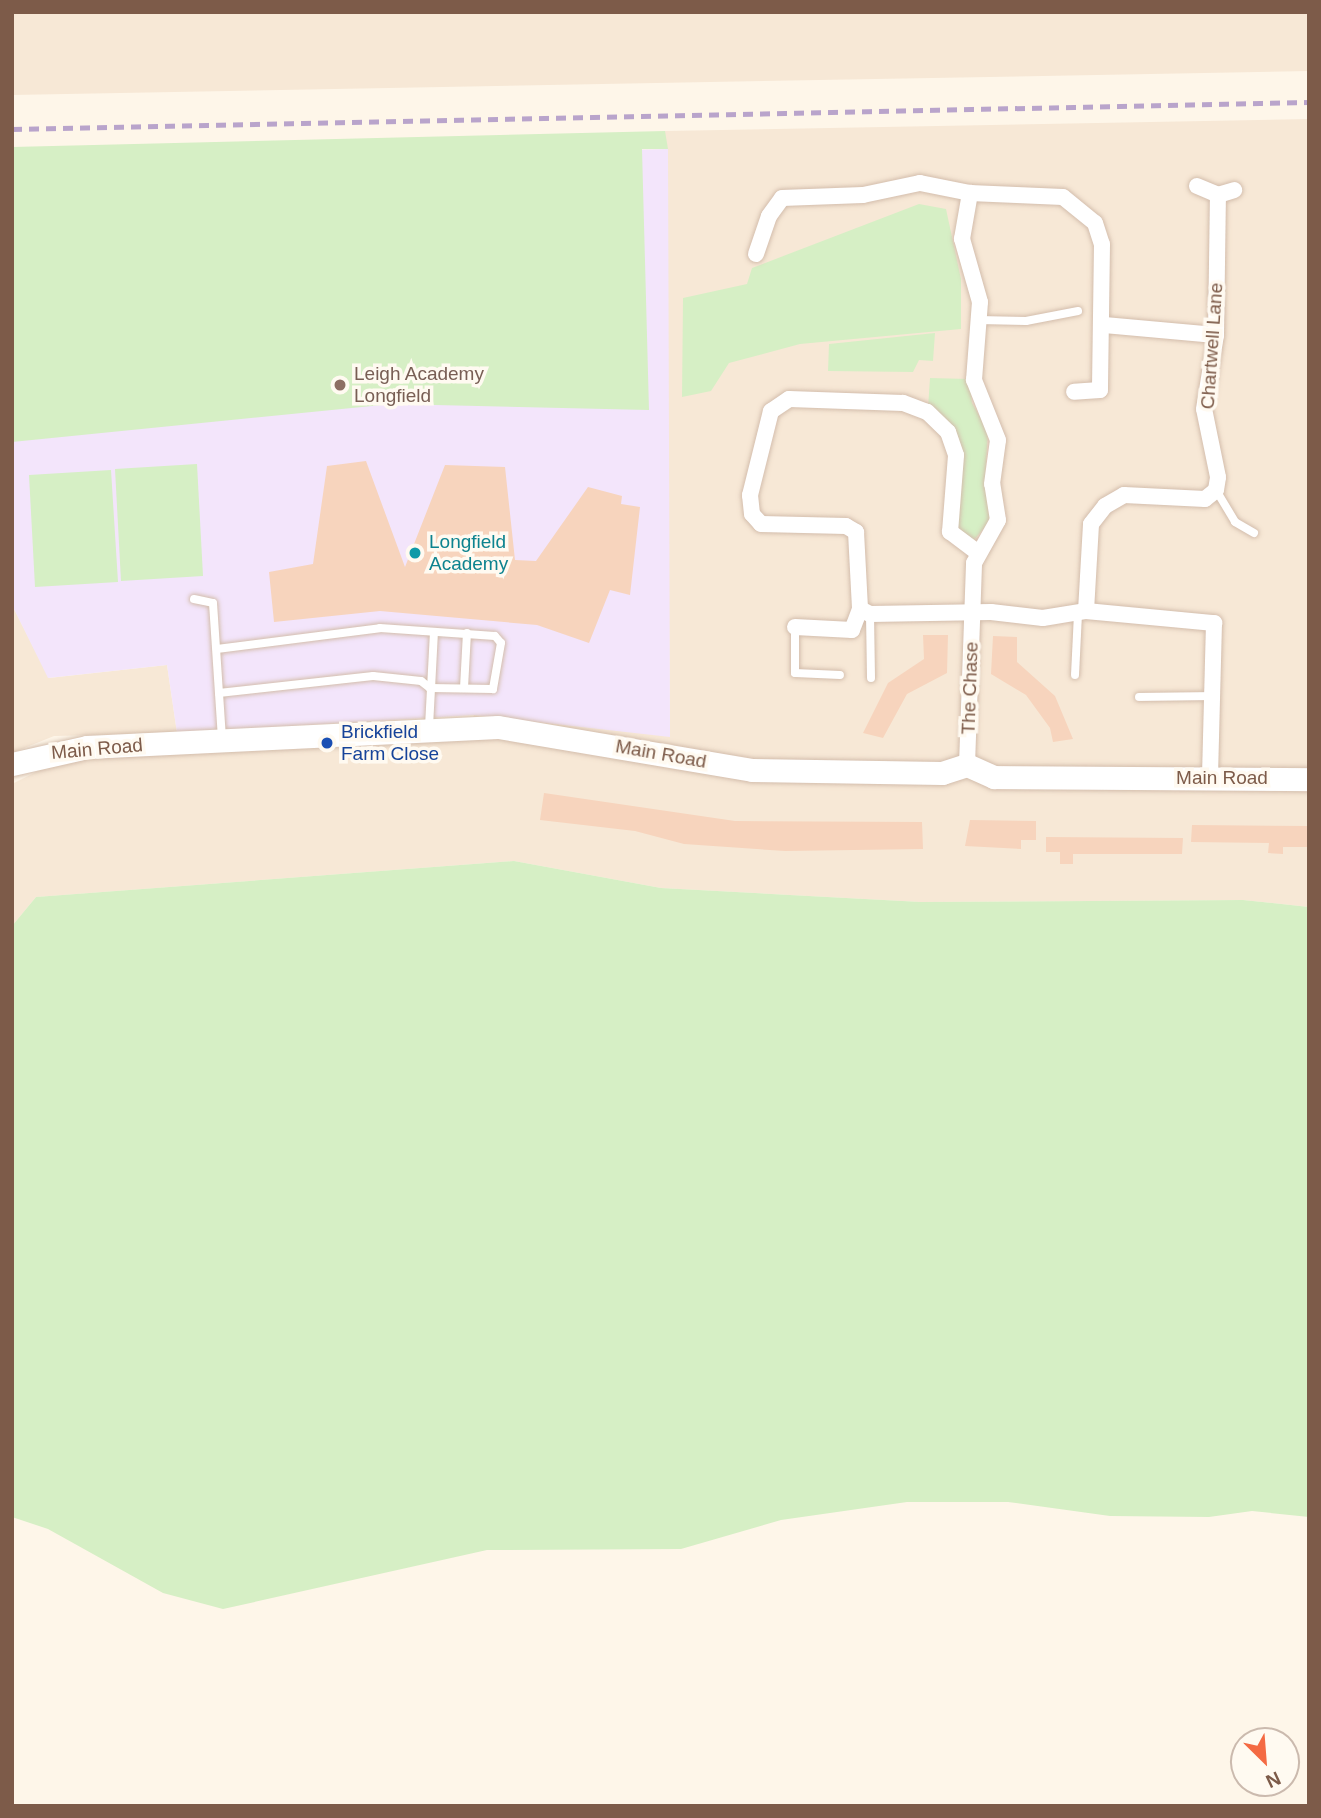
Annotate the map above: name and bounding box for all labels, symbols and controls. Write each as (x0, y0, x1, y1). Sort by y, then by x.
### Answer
street label: Chartwell Lane (1196, 282, 1228, 410)
place label: Leigh Academy Longfield (354, 363, 485, 407)
marker: Leigh Academy Longfield (332, 377, 348, 393)
place label: Longfield Academy (429, 531, 508, 575)
marker: Longfield Academy (407, 545, 423, 561)
street label: The Chase (957, 641, 983, 735)
place label: Brickfield Farm Close (341, 721, 439, 765)
street label: Main Road (50, 734, 144, 764)
marker: Brickfield Farm Close (319, 735, 335, 751)
street label: Main Road (614, 735, 708, 773)
street label: Main Road (1176, 767, 1268, 789)
north arrow (1230, 1727, 1300, 1797)
text: N (1263, 1767, 1284, 1792)

